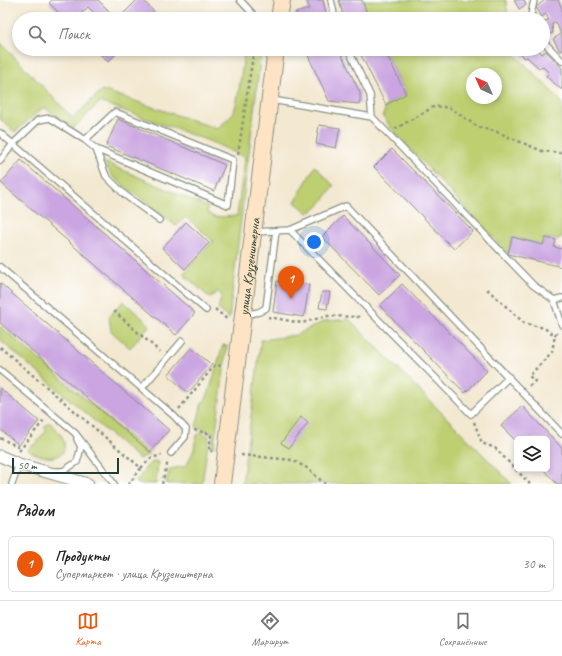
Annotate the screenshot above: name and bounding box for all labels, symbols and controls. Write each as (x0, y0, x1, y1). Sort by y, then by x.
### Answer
search box (12, 12, 550, 56)
icon: search (26, 23, 48, 45)
text: Поиск (58, 25, 90, 44)
north arrow (466, 68, 502, 104)
street label: улица Крузенштерна (235, 216, 264, 317)
your location (304, 232, 324, 252)
pin: 1 (278, 266, 304, 299)
map controls (514, 436, 550, 472)
button: layers (514, 436, 550, 472)
scale bar (12, 456, 119, 475)
text: 50 m (18, 458, 37, 472)
text: Рядом (16, 500, 54, 521)
text: Продукты (55, 547, 109, 566)
text: 1 (27, 556, 33, 572)
text: 30 m (523, 556, 545, 572)
text: Супермаркет · улица Крузенштерна (55, 566, 213, 582)
tab: Карта (75, 610, 101, 648)
tab: Маршрут (252, 610, 288, 648)
tab: Сохранённые (439, 610, 487, 648)

